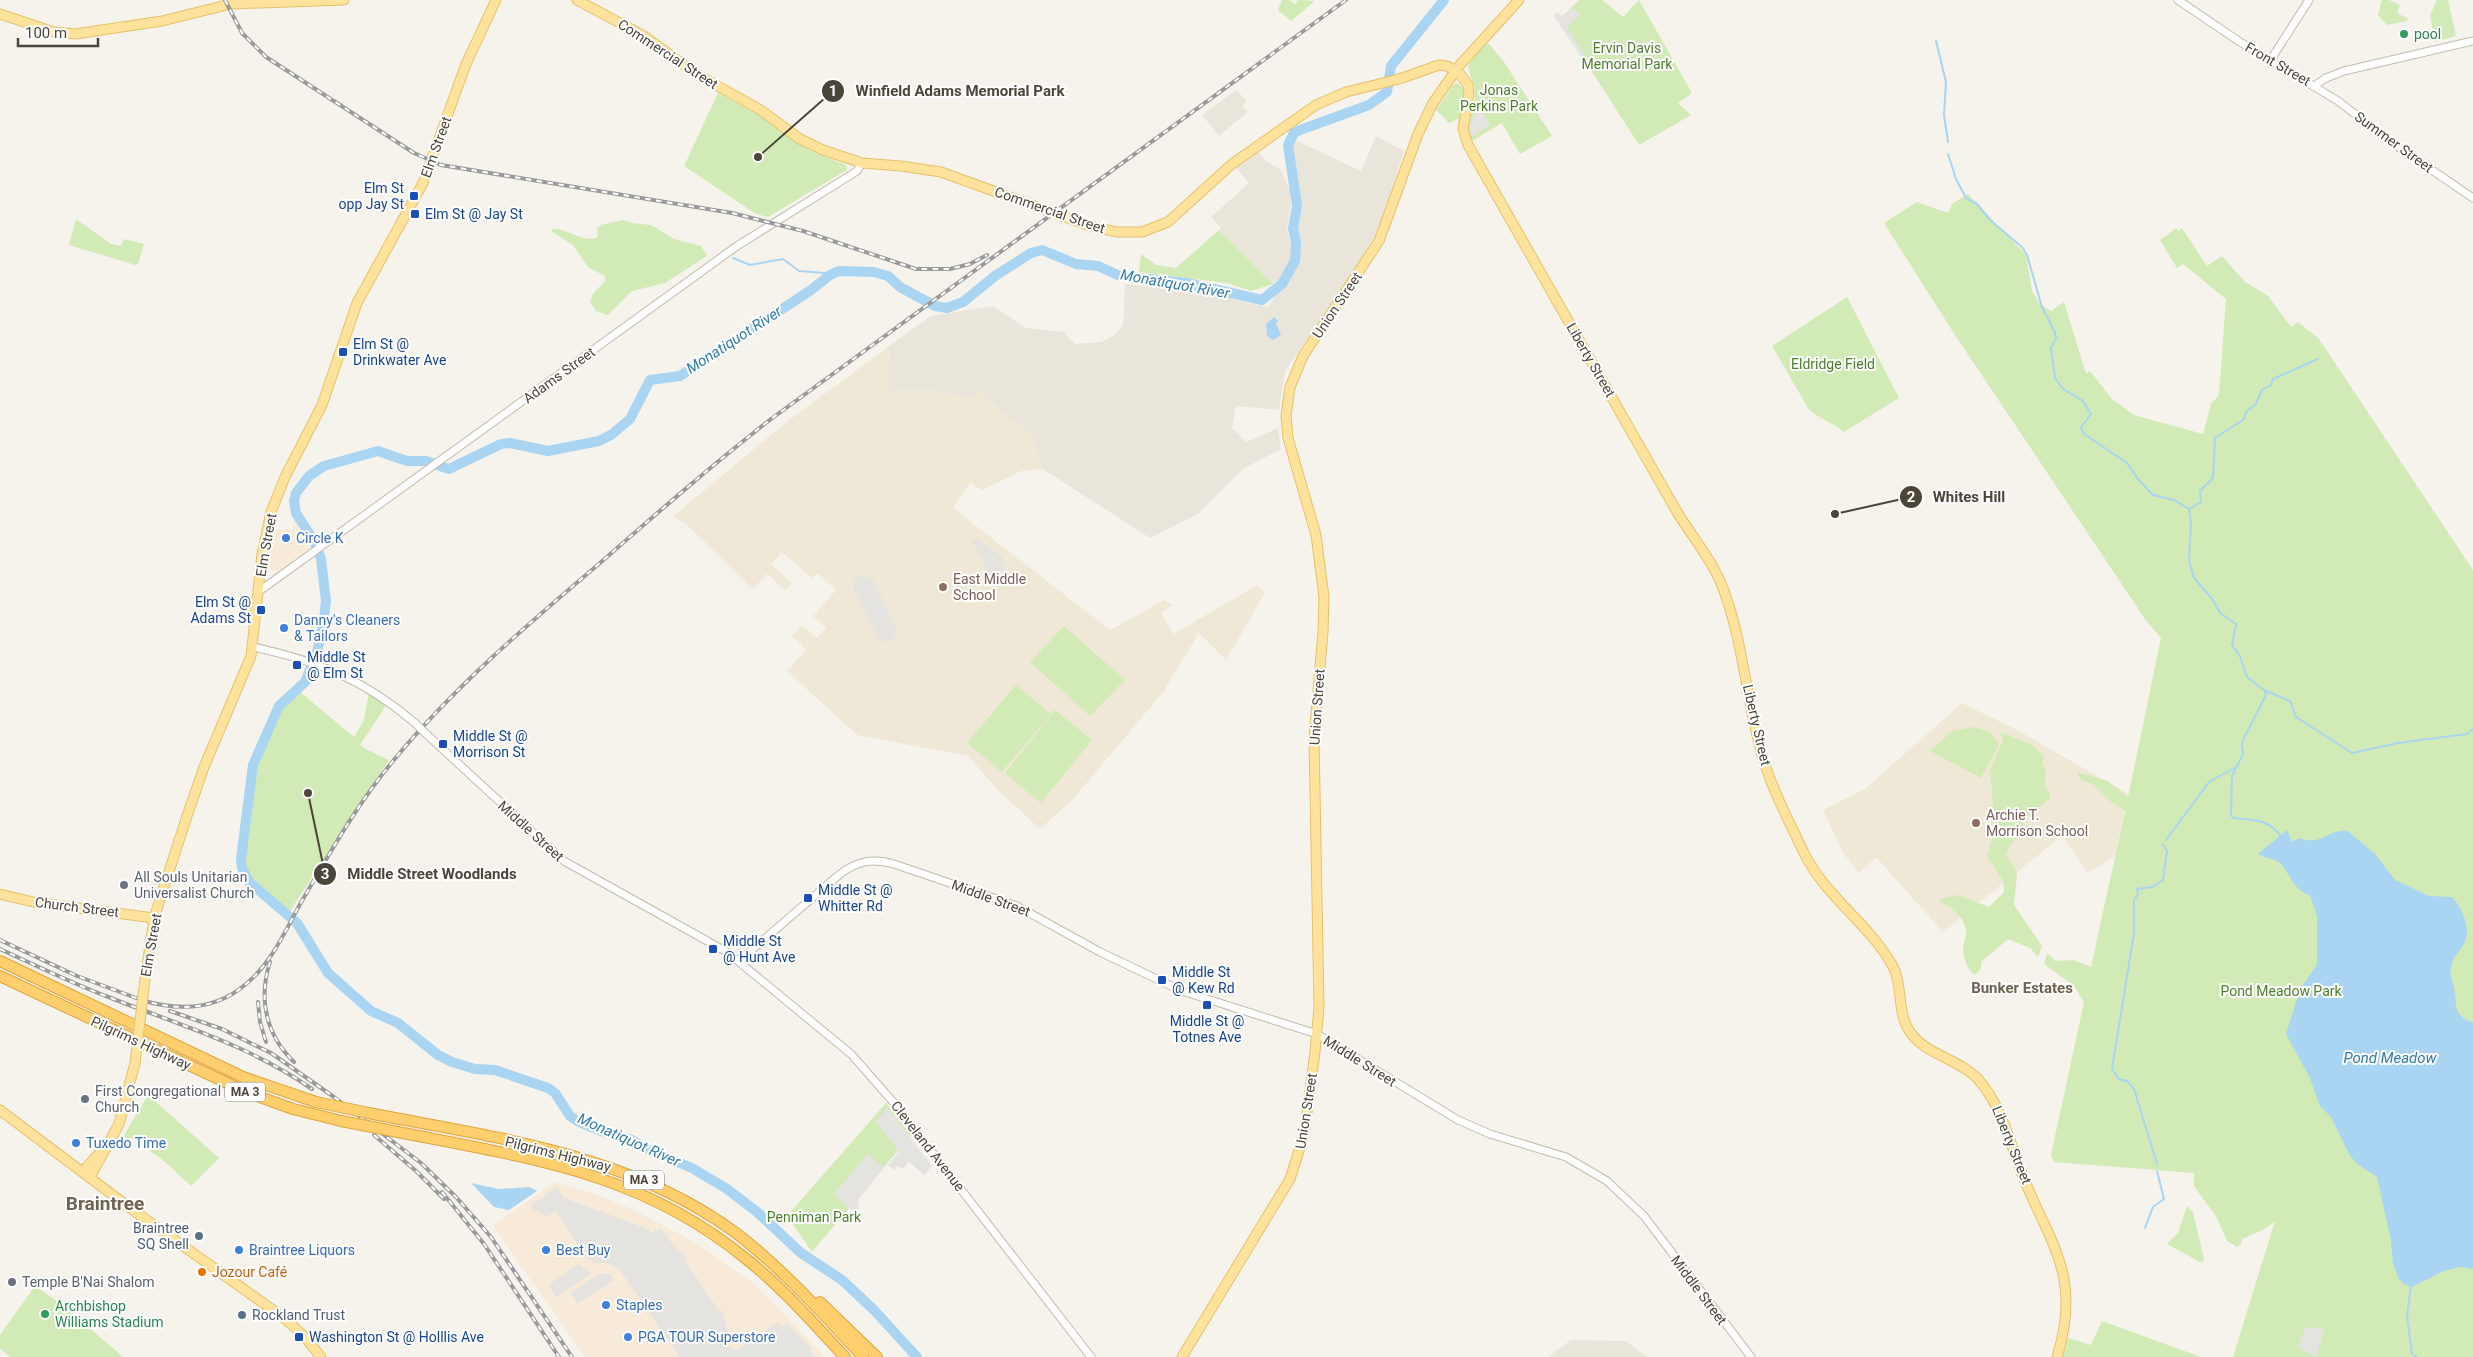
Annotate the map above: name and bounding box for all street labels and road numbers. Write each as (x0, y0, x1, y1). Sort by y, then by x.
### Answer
street label: Commercial Street (615, 16, 721, 92)
street label: Front Street (2242, 39, 2314, 89)
street label: Summer Street (2352, 108, 2437, 176)
street label: Elm Street (418, 114, 455, 180)
street label: Commercial Street (993, 184, 1108, 237)
street label: Union Street (1309, 269, 1365, 341)
street label: Liberty Street (1563, 320, 1619, 400)
street label: Adams Street (520, 343, 598, 406)
street label: Elm Street (253, 512, 280, 578)
street label: Union Street (1306, 668, 1328, 746)
street label: Liberty Street (1740, 683, 1774, 768)
street label: Middle Street (495, 797, 567, 865)
street label: Middle Street (949, 876, 1033, 920)
street label: Church Street (34, 894, 120, 920)
street label: Elm Street (138, 912, 165, 978)
street label: Pilgrims Highway (89, 1013, 194, 1073)
street label: Middle Street (1321, 1032, 1400, 1090)
street label: Union Street (1292, 1072, 1320, 1150)
road number: MA 3 (225, 1082, 265, 1102)
street label: Cleveland Avenue (888, 1098, 968, 1194)
street label: Liberty Street (1989, 1104, 2035, 1187)
street label: Pilgrims Highway (504, 1133, 613, 1175)
road number: MA 3 (624, 1170, 664, 1190)
street label: Middle Street (1668, 1252, 1731, 1328)

